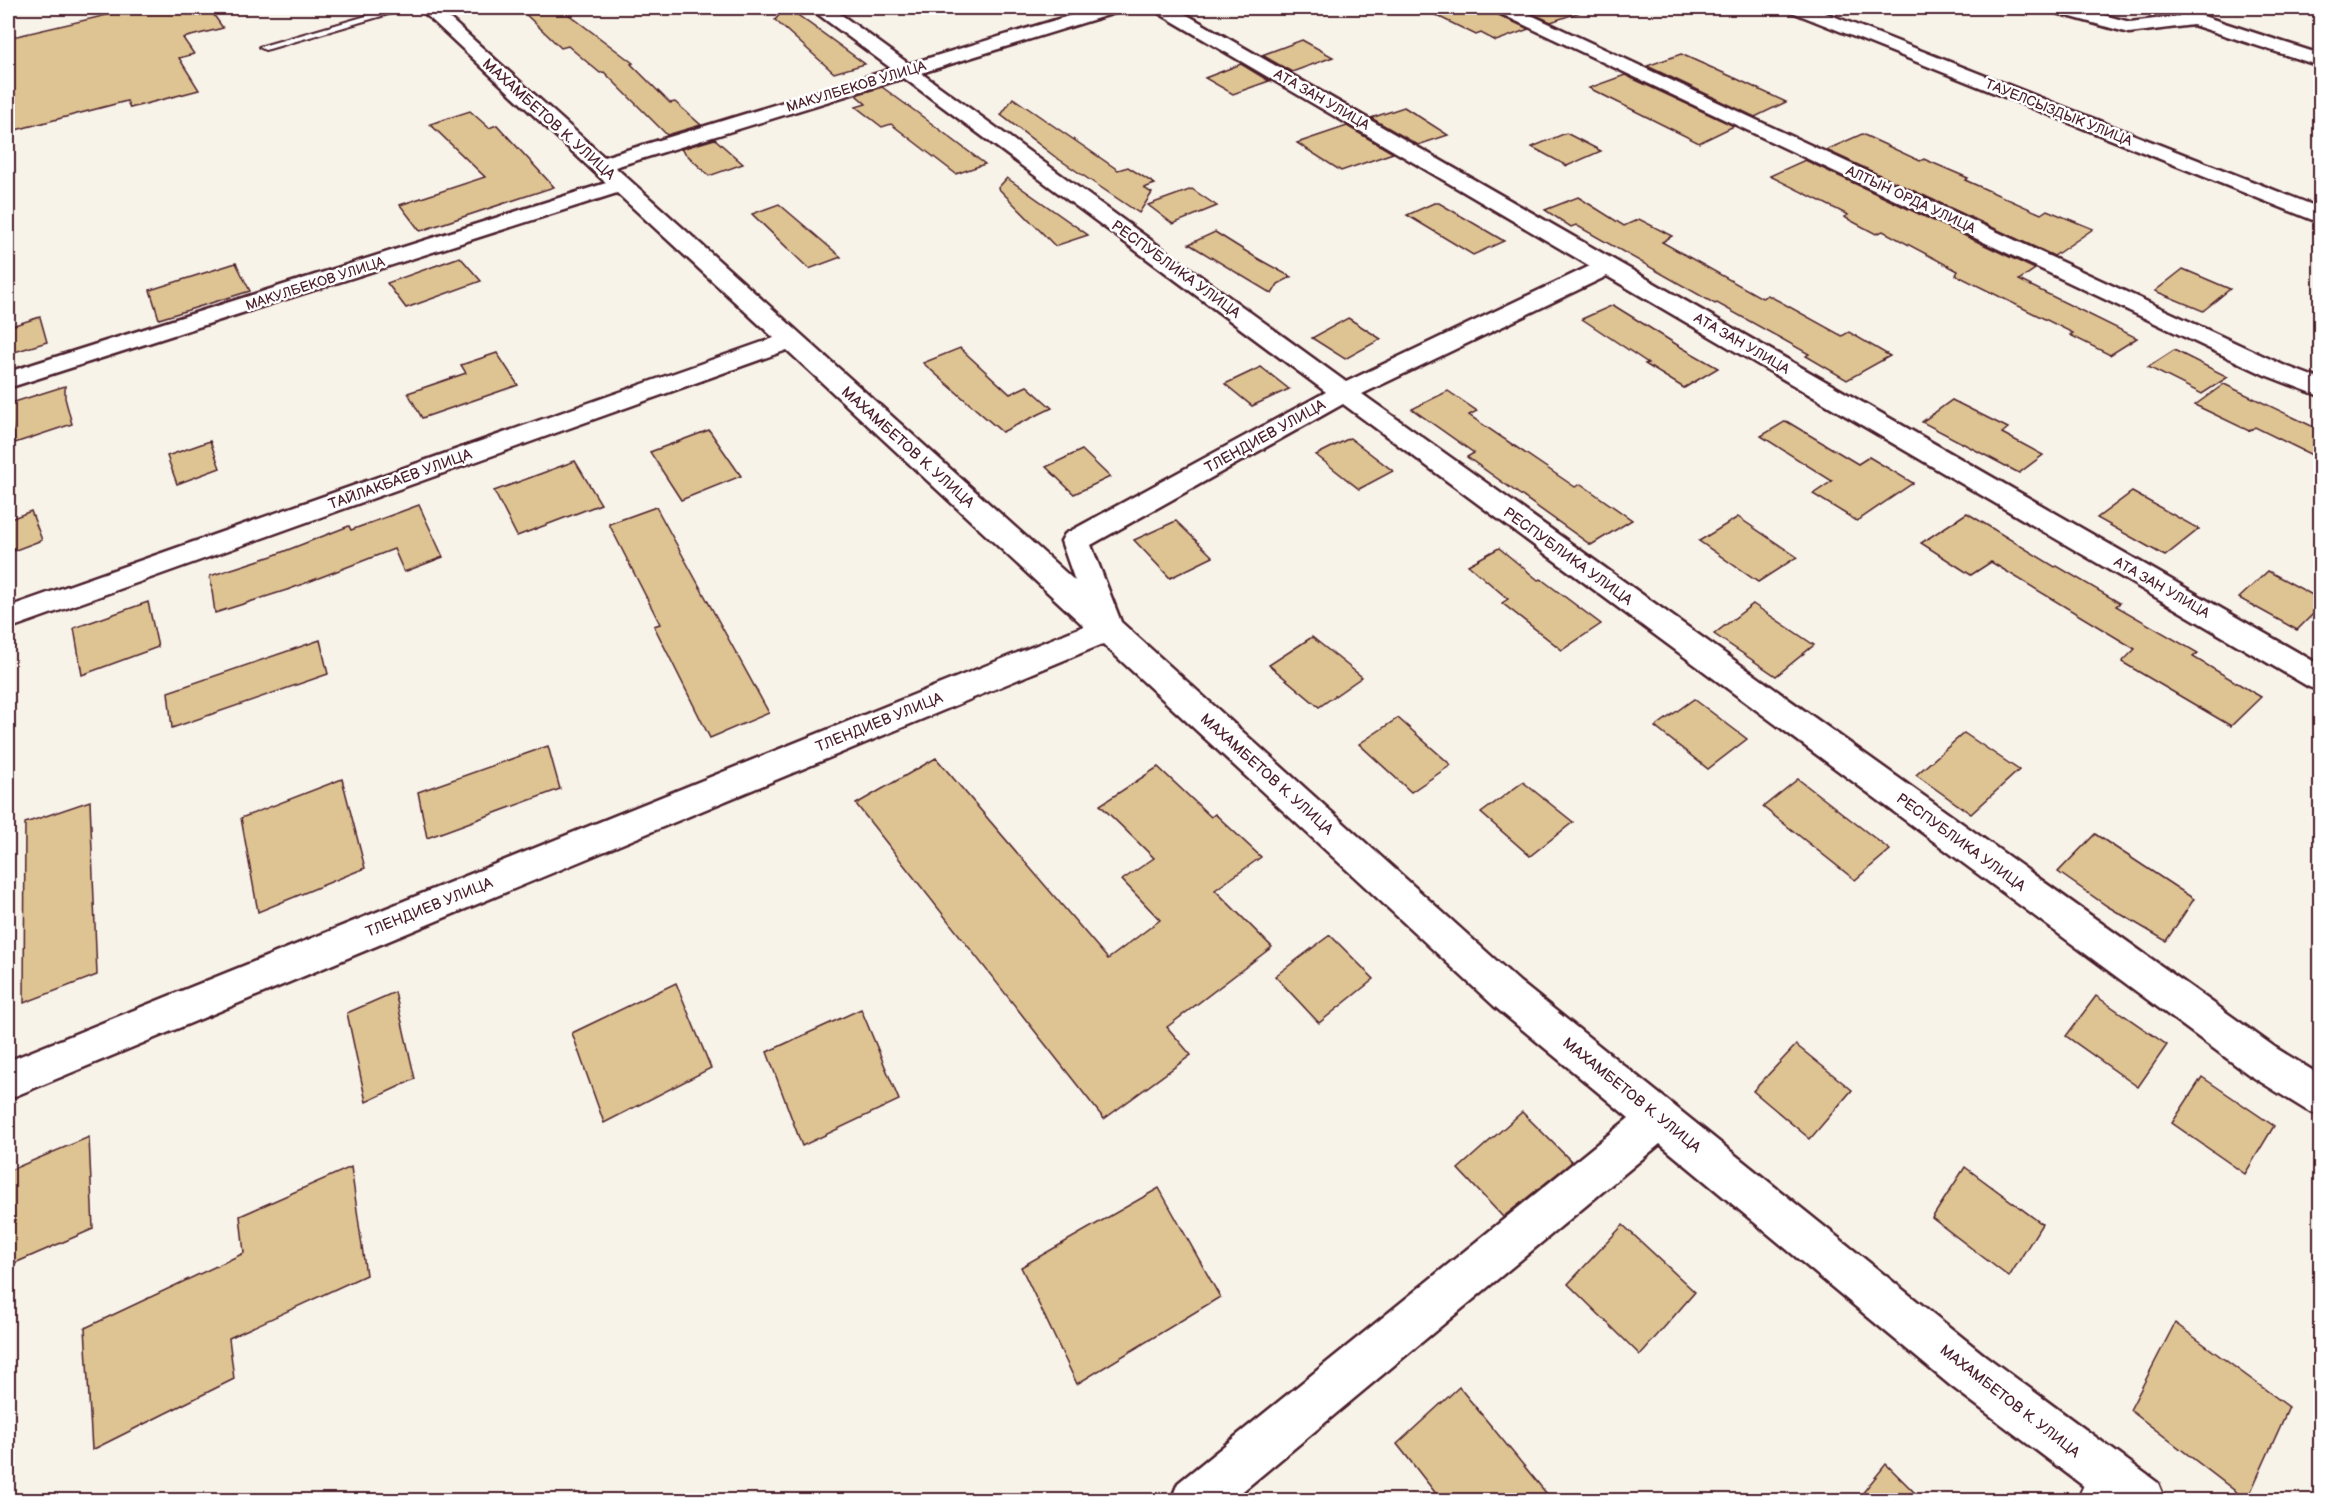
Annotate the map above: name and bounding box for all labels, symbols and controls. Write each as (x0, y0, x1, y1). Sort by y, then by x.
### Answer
street label: МАХАМБЕТОВ К. УЛИЦА (478, 55, 620, 185)
street label: МАКУЛБЕКОВ УЛИЦА (784, 57, 929, 116)
street label: АТА ЗАН УЛИЦА (1270, 65, 1373, 134)
street label: ТАУЕЛСЫЗДЫК УЛИЦА (1983, 75, 2135, 150)
street label: АЛТЫН ОРДА УЛИЦА (1842, 162, 1979, 237)
street label: РЕСПУБЛИКА УЛИЦА (1107, 216, 1245, 323)
street label: МАКУЛБЕКОВ УЛИЦА (243, 253, 387, 314)
street label: АТА ЗАН УЛИЦА (1690, 309, 1793, 378)
street label: МАХАМБЕТОВ К. УЛИЦА (837, 383, 979, 513)
street label: ТЛЕНДИЕВ УЛИЦА (1201, 395, 1330, 478)
street label: ТАЙЛАКБАЕВ УЛИЦА (326, 444, 475, 514)
street label: РЕСПУБЛИКА УЛИЦА (1499, 503, 1637, 610)
street label: АТА ЗАН УЛИЦА (2110, 553, 2213, 622)
street label: ТЛЕНДИЕВ УЛИЦА (813, 688, 946, 757)
street label: МАХАМБЕТОВ К. УЛИЦА (1196, 710, 1338, 840)
street label: РЕСПУБЛИКА УЛИЦА (1892, 789, 2030, 896)
street label: ТЛЕНДИЕВ УЛИЦА (363, 873, 496, 942)
street label: МАХАМБЕТОВ К. УЛИЦА (1559, 1034, 1705, 1158)
street label: МАХАМБЕТОВ К. УЛИЦА (1936, 1341, 2084, 1463)

